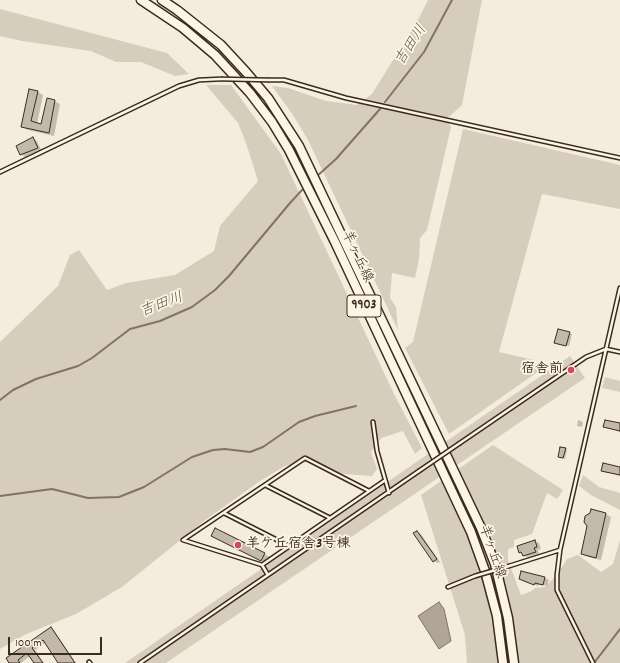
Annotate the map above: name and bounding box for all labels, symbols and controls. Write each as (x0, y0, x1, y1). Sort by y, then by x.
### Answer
water label: 吉田川 (392, 22, 432, 70)
street label: 羊ヶ丘線 (337, 228, 375, 286)
water label: 吉田川 (138, 290, 186, 322)
road number: 9903 (347, 295, 381, 317)
place label: 宿舎前 (521, 362, 563, 378)
marker: 宿舎前 (566, 365, 576, 375)
street label: 羊ヶ丘線 (474, 523, 508, 581)
place label: 羊ケ丘宿舎3号棟 (246, 537, 350, 553)
marker: 羊ケ丘宿舎3号棟 (233, 540, 243, 550)
scale bar (10, 629, 104, 655)
text: 100 m (15, 635, 42, 652)

